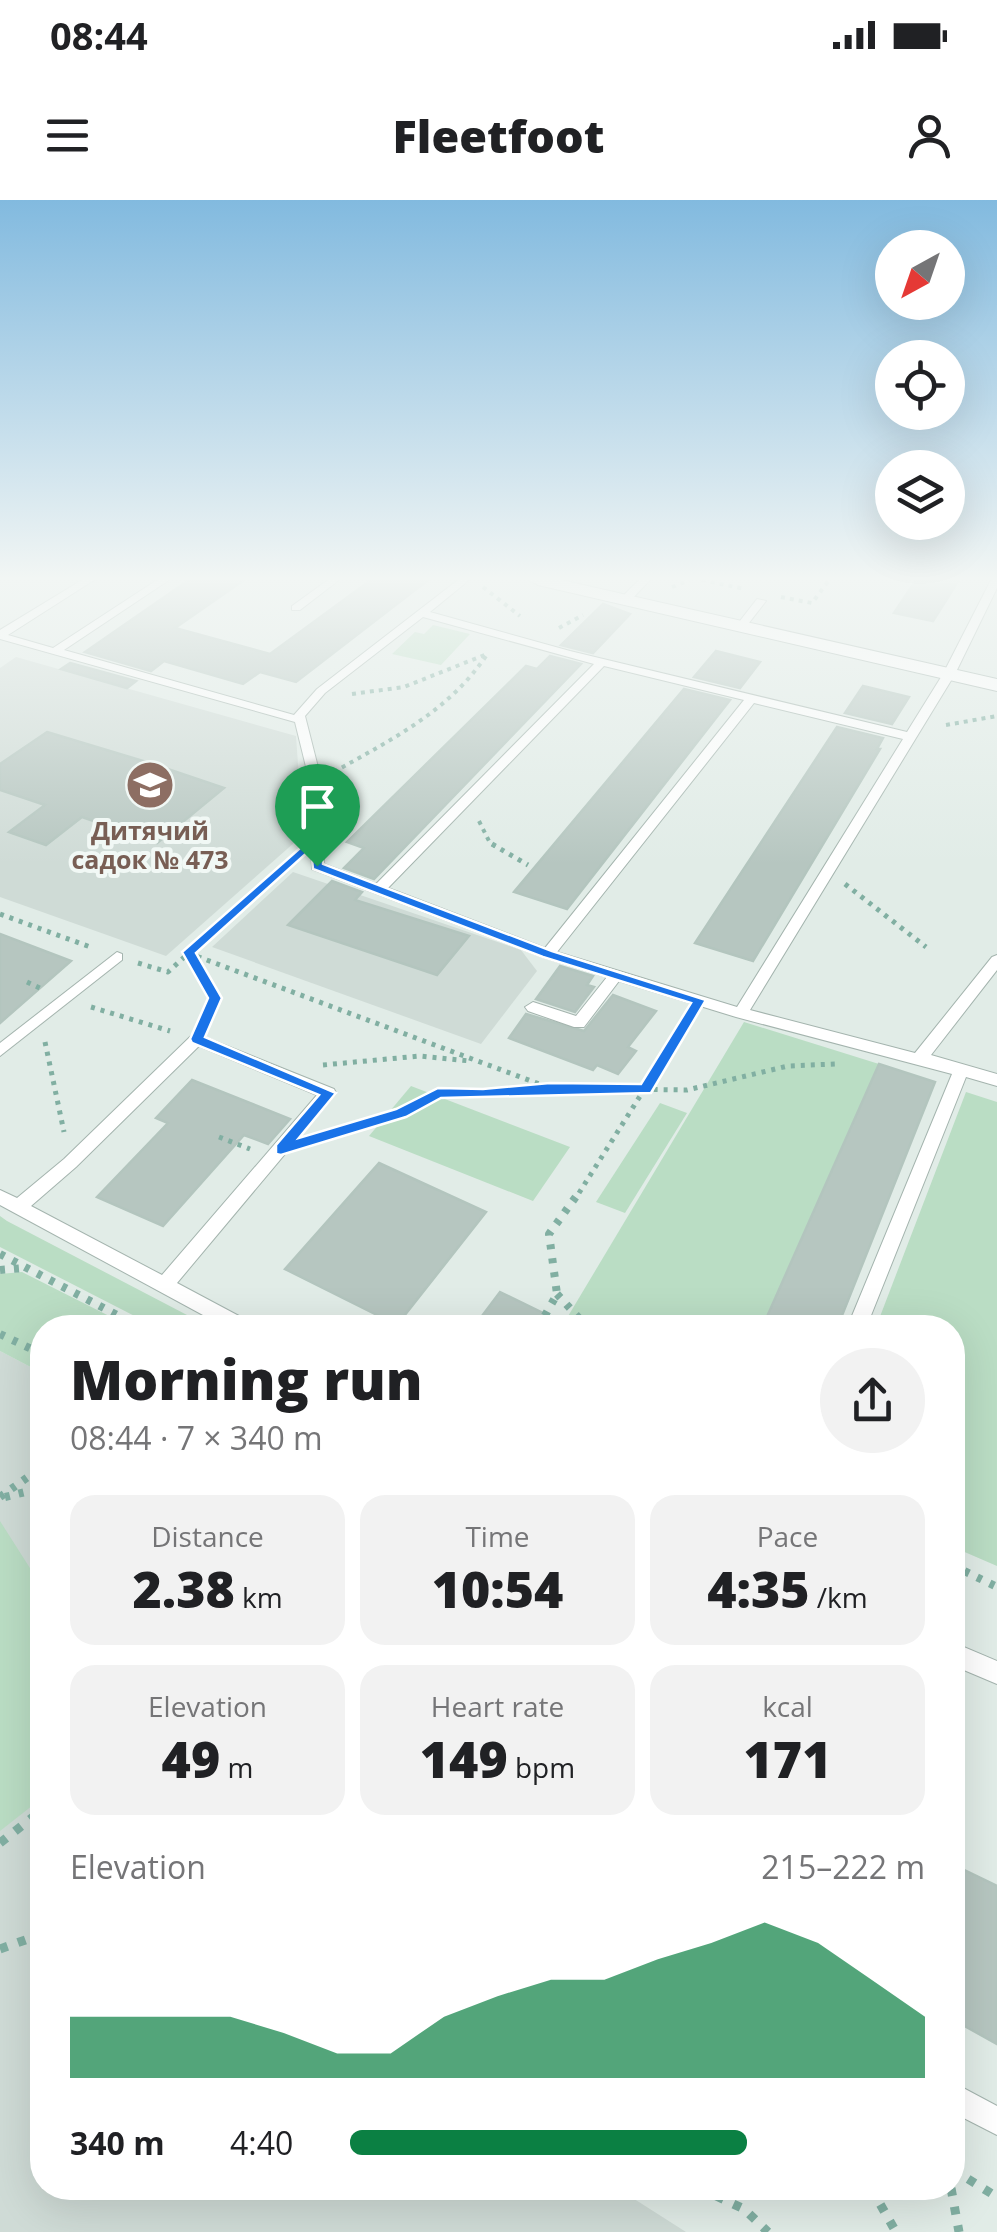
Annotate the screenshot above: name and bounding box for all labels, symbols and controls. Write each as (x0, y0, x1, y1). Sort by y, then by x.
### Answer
text: 08:44 (50, 9, 148, 61)
text: Fleetfoot (393, 105, 604, 166)
icon: menu (40, 108, 95, 163)
icon: person (902, 108, 957, 163)
north arrow (875, 230, 965, 320)
map controls (875, 230, 965, 540)
button: locate (875, 340, 965, 430)
button: layers (875, 450, 965, 540)
school or university icon: Дитячий садок № 473 (124, 759, 176, 811)
pin (275, 764, 360, 867)
icon: arrive (290, 779, 345, 834)
place label: Дитячий садок № 473 (71, 813, 229, 876)
text: Morning run (70, 1341, 423, 1416)
button: share (820, 1348, 925, 1453)
text: 08:44 · 7 × 340 m (70, 1416, 323, 1459)
text: Distance (151, 1517, 264, 1555)
text: Time (465, 1517, 530, 1555)
text: Pace (757, 1517, 818, 1555)
text: 2.38 (132, 1555, 235, 1623)
text: 10:54 (432, 1555, 563, 1623)
text: 4:35 (707, 1555, 810, 1623)
text: km (235, 1578, 283, 1616)
text: /km (810, 1578, 868, 1616)
text: Elevation (148, 1687, 267, 1725)
text: Heart rate (431, 1687, 564, 1725)
text: kcal (762, 1687, 813, 1725)
text: 49 (162, 1725, 220, 1793)
text: 149 (420, 1725, 508, 1793)
text: 171 (744, 1725, 831, 1793)
text: m (220, 1748, 253, 1786)
text: bpm (508, 1748, 575, 1786)
text: Elevation (70, 1845, 206, 1888)
text: 215–222 m (761, 1845, 925, 1888)
text: 340 m (70, 2121, 165, 2164)
text: 4:40 (230, 2121, 293, 2164)

